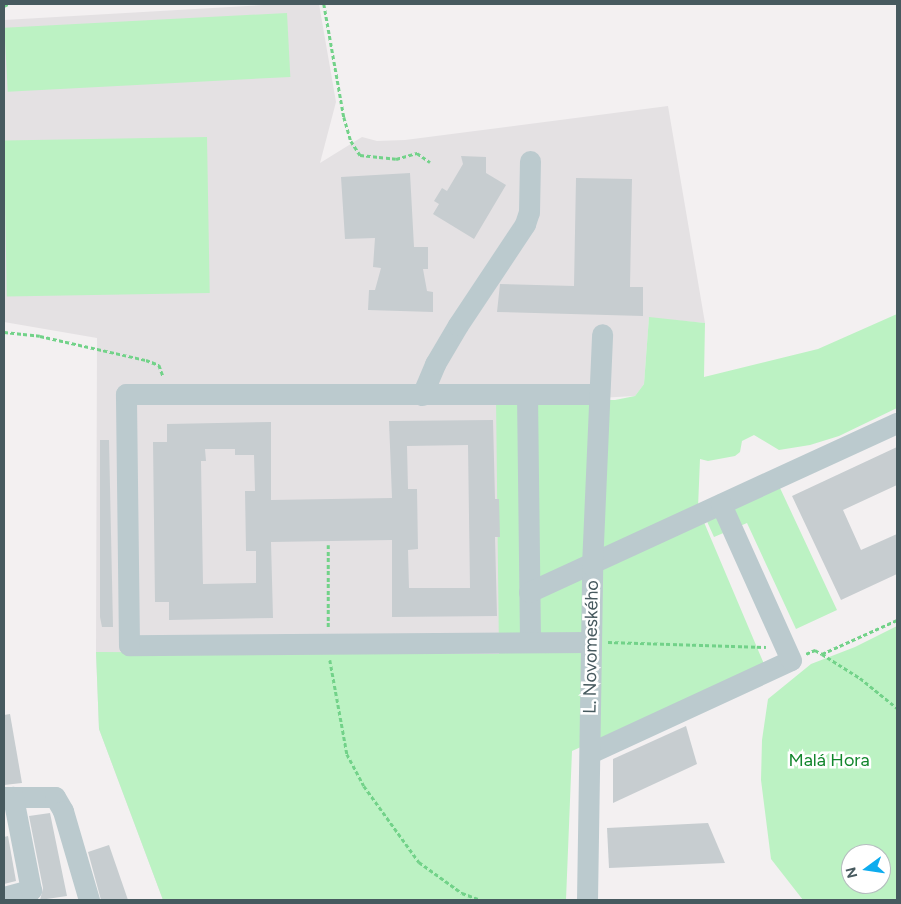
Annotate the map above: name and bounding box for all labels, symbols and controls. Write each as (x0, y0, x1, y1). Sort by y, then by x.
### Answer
street label: L. Novomeského (579, 580, 603, 714)
park label: Malá Hora (788, 749, 870, 771)
north arrow (841, 844, 891, 894)
text: N (842, 865, 861, 880)

